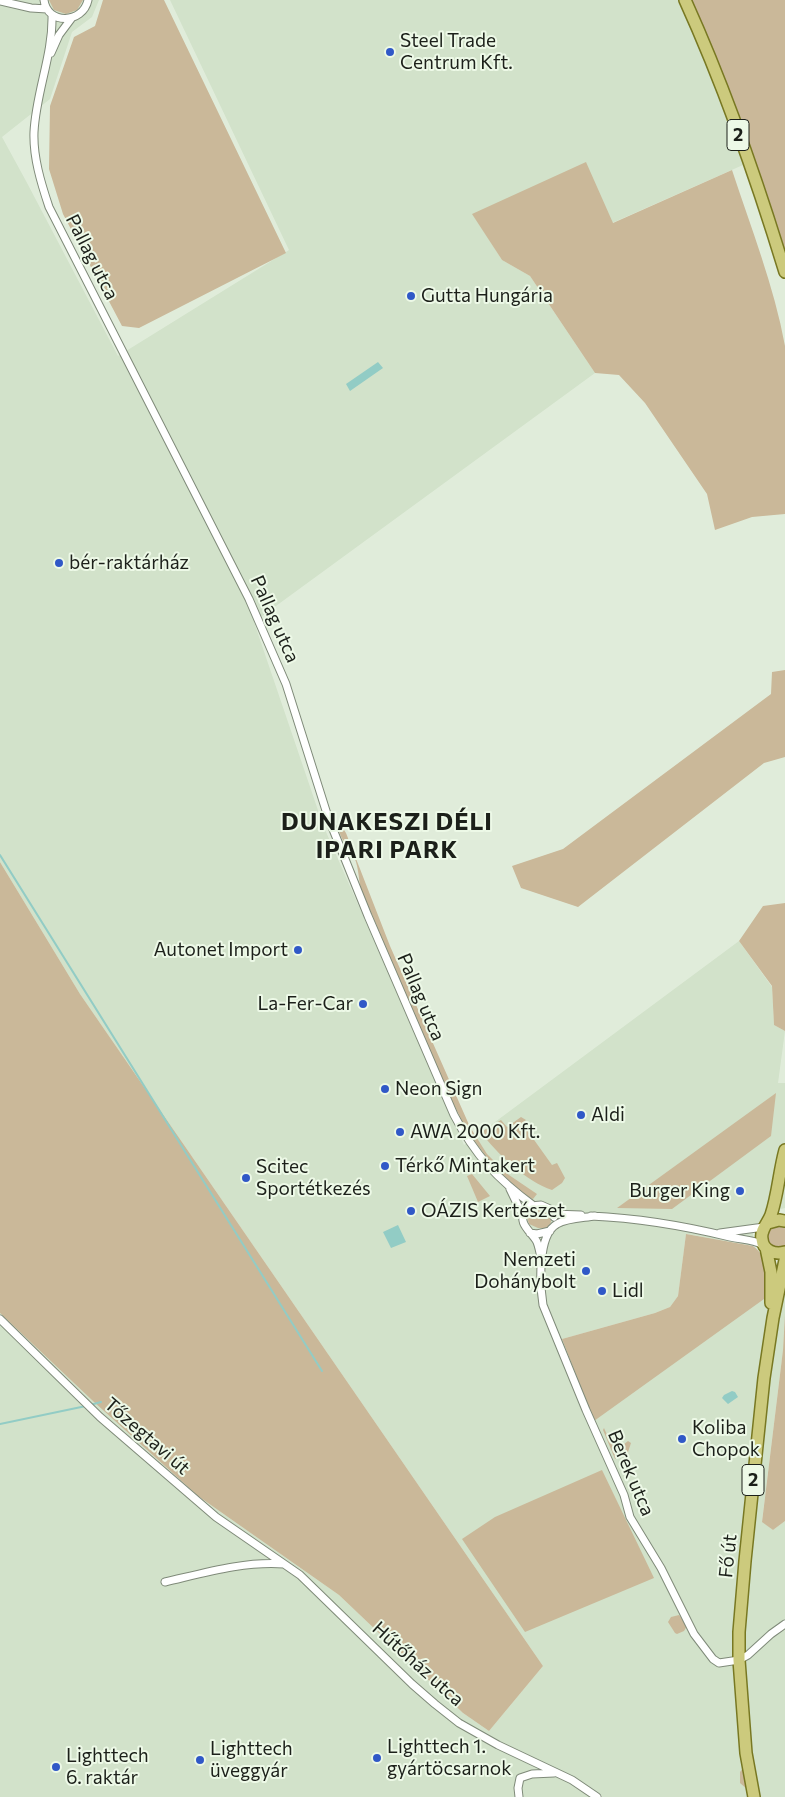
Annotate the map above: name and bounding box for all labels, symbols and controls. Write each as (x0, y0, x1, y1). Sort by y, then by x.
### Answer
place label: Steel Trade Centrum Kft. (400, 30, 513, 74)
marker: Steel Trade Centrum Kft. (384, 46, 396, 58)
road number: 2 (727, 120, 749, 150)
street label: Pallag utca (61, 210, 123, 304)
place label: Gutta Hungária (421, 285, 553, 307)
marker: Gutta Hungária (405, 290, 417, 302)
place label: bér-raktárház (69, 552, 189, 574)
marker: bér-raktárház (53, 557, 65, 569)
street label: Pallag utca (246, 572, 304, 666)
district label: DUNAKESZI DÉLI IPARI PARK (279, 808, 495, 864)
place label: Autonet Import (153, 939, 288, 961)
marker: Autonet Import (292, 944, 304, 956)
street label: Pallag utca (392, 950, 450, 1044)
place label: La-Fer-Car (257, 993, 353, 1015)
marker: La-Fer-Car (357, 998, 369, 1010)
place label: Neon Sign (395, 1078, 482, 1100)
marker: Neon Sign (379, 1083, 391, 1095)
place label: Aldi (591, 1104, 625, 1126)
marker: Aldi (575, 1109, 587, 1121)
place label: AWA 2000 Kft. (410, 1121, 540, 1143)
marker: AWA 2000 Kft. (394, 1126, 406, 1138)
place label: Térkő Mintakert (395, 1155, 535, 1177)
place label: Scitec Sportétkezés (256, 1156, 371, 1200)
marker: Térkő Mintakert (379, 1160, 391, 1172)
marker: Scitec Sportétkezés (240, 1172, 252, 1184)
place label: Burger King (629, 1180, 730, 1202)
marker: Burger King (734, 1185, 746, 1197)
place label: OÁZIS Kertészet (421, 1200, 565, 1222)
marker: OÁZIS Kertészet (405, 1205, 417, 1217)
place label: Nemzeti Dohánybolt (474, 1249, 576, 1293)
marker: Nemzeti Dohánybolt (580, 1265, 592, 1277)
place label: Lidl (612, 1280, 644, 1302)
marker: Lidl (596, 1285, 608, 1297)
street label: Tőzegtavi út (100, 1393, 194, 1479)
place label: Koliba Chopok (692, 1417, 760, 1461)
street label: Berek utca (603, 1427, 659, 1519)
marker: Koliba Chopok (676, 1433, 688, 1445)
road number: 2 (742, 1464, 764, 1496)
street label: Fő út (714, 1533, 742, 1579)
street label: Hűtőház utca (368, 1617, 468, 1711)
place label: Lighttech 1. gyártöcsarnok (387, 1736, 511, 1780)
place label: Lighttech üveggyár (210, 1738, 293, 1782)
place label: Lighttech 6. raktár (66, 1745, 149, 1789)
marker: Lighttech 1. gyártöcsarnok (371, 1752, 383, 1764)
marker: Lighttech üveggyár (194, 1754, 206, 1766)
marker: Lighttech 6. raktár (50, 1761, 62, 1773)

